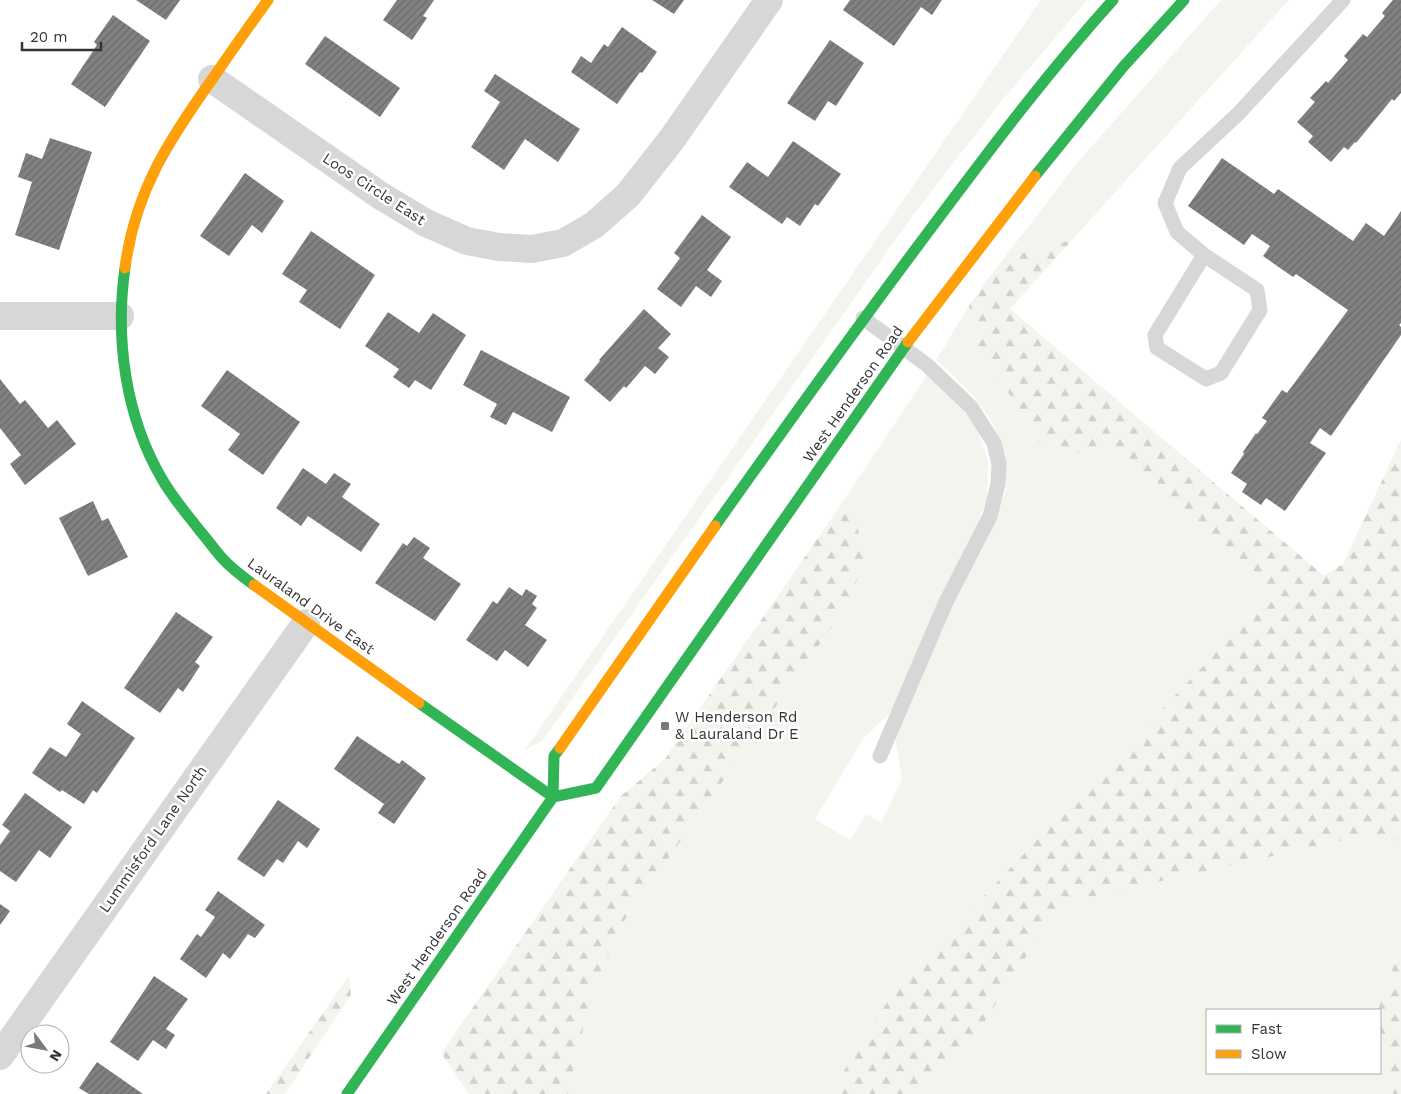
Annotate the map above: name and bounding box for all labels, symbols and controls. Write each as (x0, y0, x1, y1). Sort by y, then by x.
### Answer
scale bar (22, 20, 101, 52)
text: 20 m (30, 28, 68, 46)
street label: Loos Circle East (319, 149, 429, 229)
street label: West Henderson Road (799, 322, 907, 466)
street label: Lauraland Drive East (244, 554, 379, 659)
place label: W Henderson Rd & Lauraland Dr E (675, 708, 799, 743)
marker: W Henderson Rd & Lauraland Dr E (659, 720, 671, 732)
street label: Lummisford Lane North (95, 762, 211, 916)
street label: West Henderson Road (383, 865, 491, 1009)
legend (1206, 1009, 1381, 1074)
text: Fast (1251, 1020, 1283, 1038)
north arrow (20, 1024, 70, 1074)
text: Slow (1251, 1045, 1287, 1063)
text: N (46, 1047, 66, 1065)

